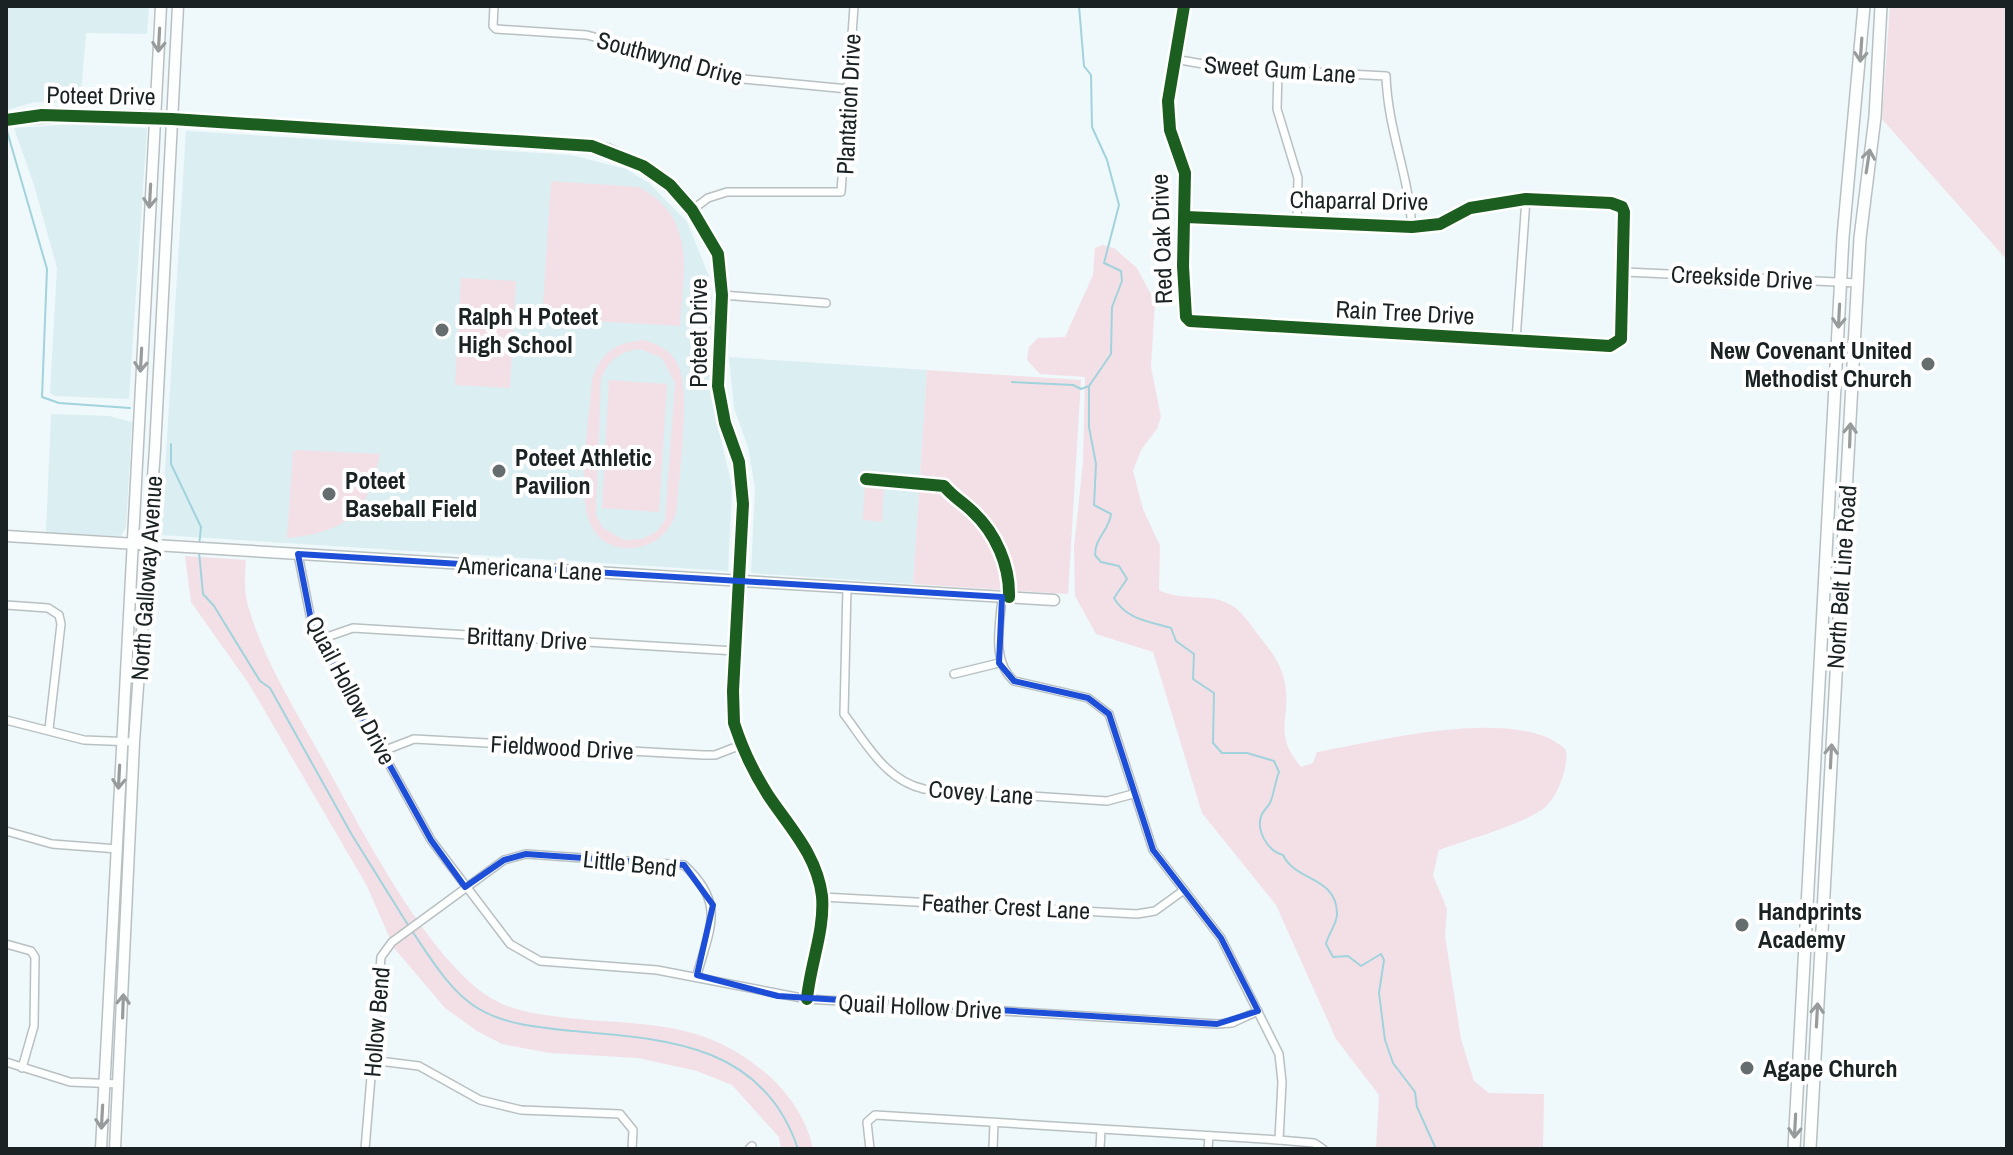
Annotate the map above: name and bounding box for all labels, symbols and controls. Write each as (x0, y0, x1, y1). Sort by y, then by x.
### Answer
street label: Southwynd Drive (593, 23, 747, 93)
one-way arrow (151, 26, 166, 53)
street label: Plantation Drive (828, 33, 868, 175)
one-way arrow (1853, 36, 1868, 63)
street label: Sweet Gum Lane (1203, 48, 1357, 90)
street label: Poteet Drive (46, 78, 156, 112)
one-way arrow (1861, 149, 1876, 174)
street label: Red Oak Drive (1143, 173, 1179, 305)
one-way arrow (142, 182, 157, 209)
street label: Chaparral Drive (1289, 183, 1429, 217)
street label: Creekside Drive (1670, 257, 1814, 297)
street label: Poteet Drive (682, 278, 714, 388)
street label: Rain Tree Drive (1335, 292, 1475, 332)
place label: Ralph H Poteet High School (458, 300, 598, 360)
one-way arrow (1831, 302, 1846, 329)
marker: Ralph H Poteet High School (433, 321, 451, 339)
place label: New Covenant United Methodist Church (1710, 334, 1912, 394)
one-way arrow (133, 346, 148, 373)
marker: New Covenant United Methodist Church (1919, 355, 1937, 373)
one-way arrow (1842, 422, 1857, 449)
place label: Poteet Athletic Pavilion (515, 441, 652, 501)
marker: Poteet Athletic Pavilion (490, 462, 508, 480)
place label: Poteet Baseball Field (345, 464, 477, 524)
street label: North Galloway Avenue (123, 474, 169, 682)
street label: North Belt Line Road (1819, 484, 1863, 670)
marker: Poteet Baseball Field (320, 485, 338, 503)
street label: Americana Lane (456, 548, 603, 588)
street label: Quail Hollow Drive (298, 610, 404, 770)
street label: Brittany Drive (466, 619, 588, 657)
street label: Fieldwood Drive (490, 727, 634, 767)
one-way arrow (1823, 743, 1838, 770)
one-way arrow (112, 763, 127, 790)
street label: Covey Lane (927, 772, 1035, 812)
street label: Little Bend (582, 842, 678, 884)
street label: Feather Crest Lane (921, 886, 1091, 926)
place label: Handprints Academy (1758, 895, 1862, 955)
marker: Handprints Academy (1733, 916, 1751, 934)
street label: Hollow Bend (355, 966, 397, 1078)
street label: Quail Hollow Drive (837, 986, 1003, 1026)
one-way arrow (115, 993, 130, 1020)
one-way arrow (1809, 1002, 1824, 1029)
place label: Agape Church (1763, 1052, 1898, 1084)
marker: Agape Church (1738, 1059, 1756, 1077)
one-way arrow (95, 1103, 110, 1130)
one-way arrow (1788, 1112, 1803, 1139)

